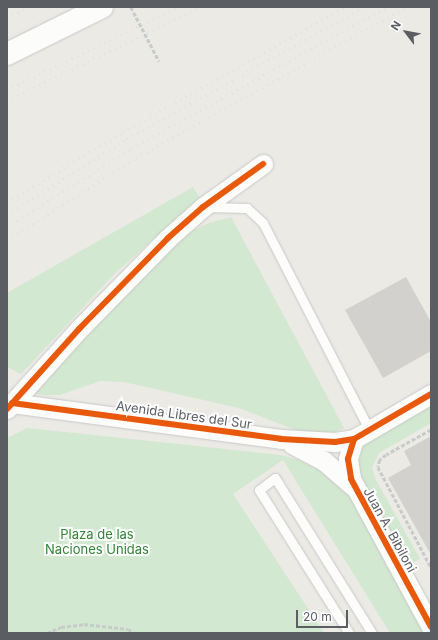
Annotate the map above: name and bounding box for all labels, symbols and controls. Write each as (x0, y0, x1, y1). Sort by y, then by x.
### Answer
north arrow (386, 12, 426, 52)
text: N (388, 18, 404, 33)
street label: Avenida Libres del Sur (115, 398, 253, 432)
street label: Juan A. Bibiloni (360, 485, 420, 575)
park label: Plaza de las Naciones Unidas (45, 527, 149, 558)
scale bar (298, 602, 350, 628)
text: 20 m (303, 609, 332, 624)

